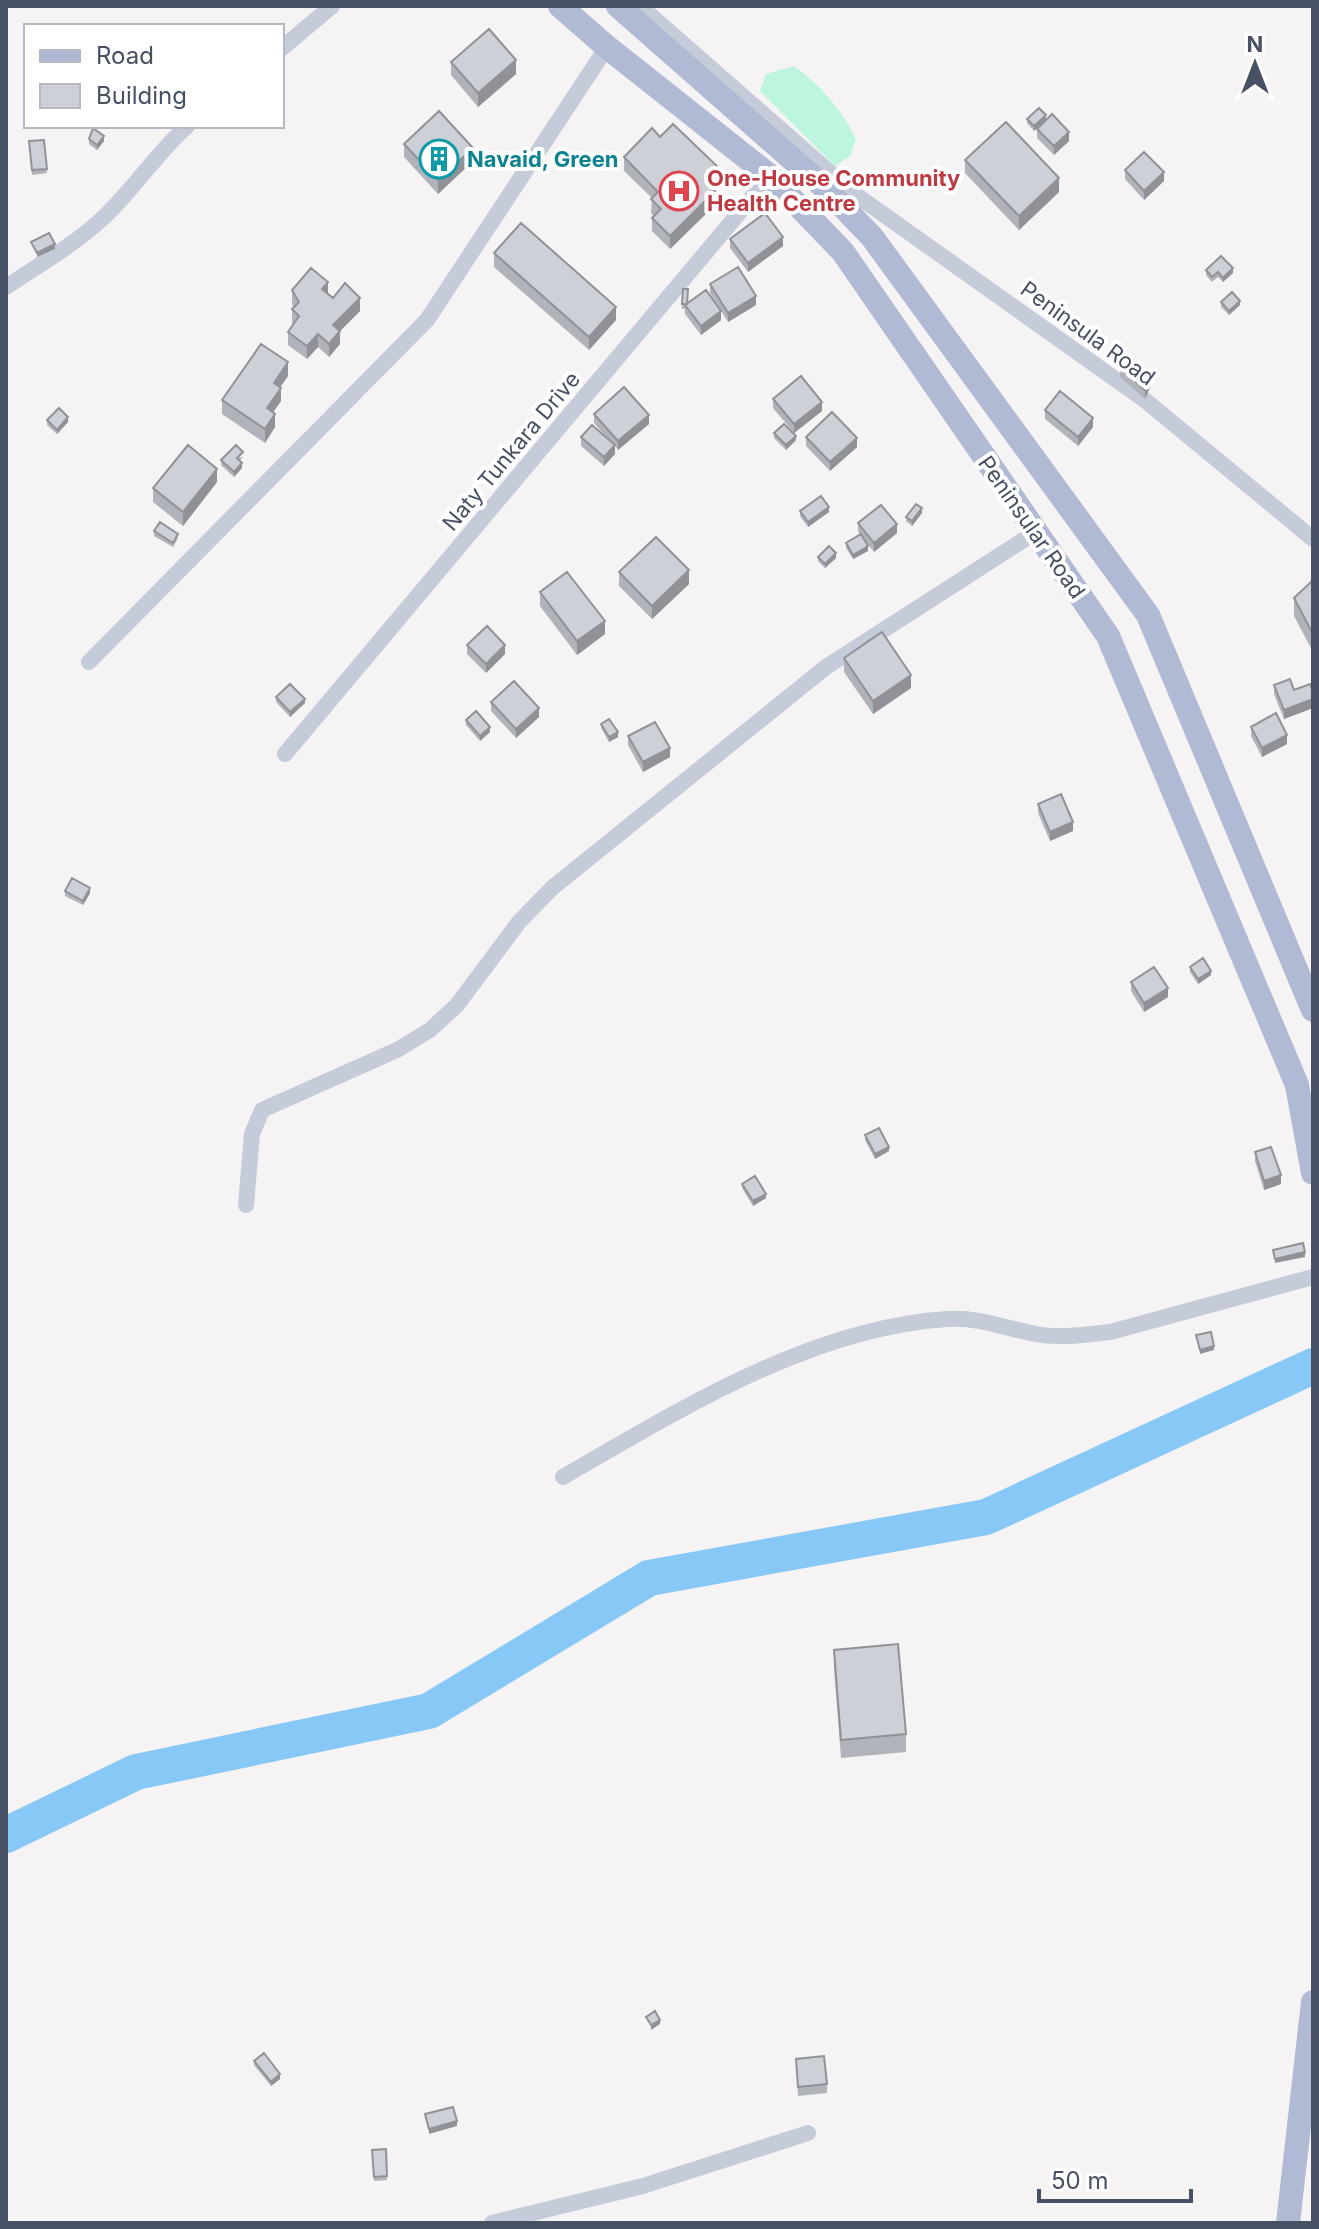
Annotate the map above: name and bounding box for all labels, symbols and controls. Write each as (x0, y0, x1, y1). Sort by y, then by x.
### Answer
legend (24, 24, 284, 128)
north arrow (1215, 24, 1295, 104)
text: N (1247, 31, 1263, 57)
text: Road (96, 41, 154, 70)
text: Building (96, 81, 187, 110)
building icon: Navaid, Green (418, 138, 460, 180)
place label: Navaid, Green (467, 146, 618, 172)
place label: One-House Community Health Centre (707, 165, 960, 216)
hospital icon: One-House Community Health Centre (658, 170, 700, 212)
street label: Peninsula Road (1016, 276, 1160, 390)
street label: Naty Tunkara Drive (437, 366, 585, 536)
street label: Peninsular Road (973, 451, 1091, 603)
scale bar (1039, 2153, 1191, 2203)
text: 50 m (1051, 2166, 1109, 2195)

